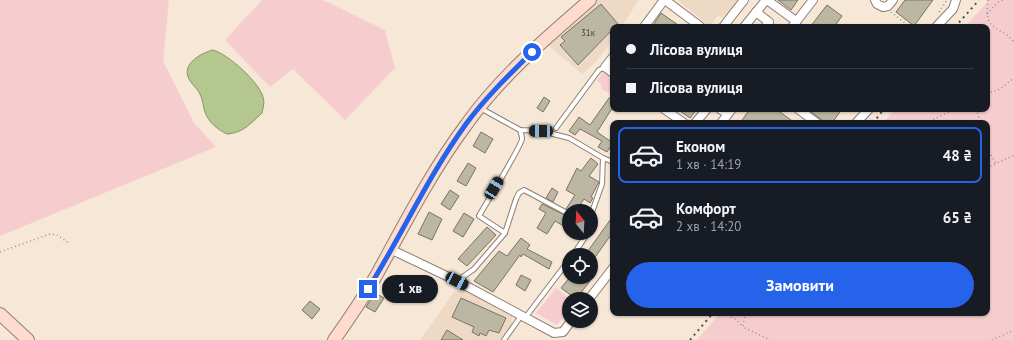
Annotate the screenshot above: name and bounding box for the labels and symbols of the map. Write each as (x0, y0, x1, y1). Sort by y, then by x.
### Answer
house number: 31к (581, 27, 596, 38)
route start (523, 43, 541, 61)
car (529, 125, 553, 137)
car (483, 175, 505, 201)
north arrow (562, 204, 598, 240)
car (444, 270, 470, 292)
callout: 1 хв (382, 275, 438, 303)
route end (359, 280, 377, 298)

